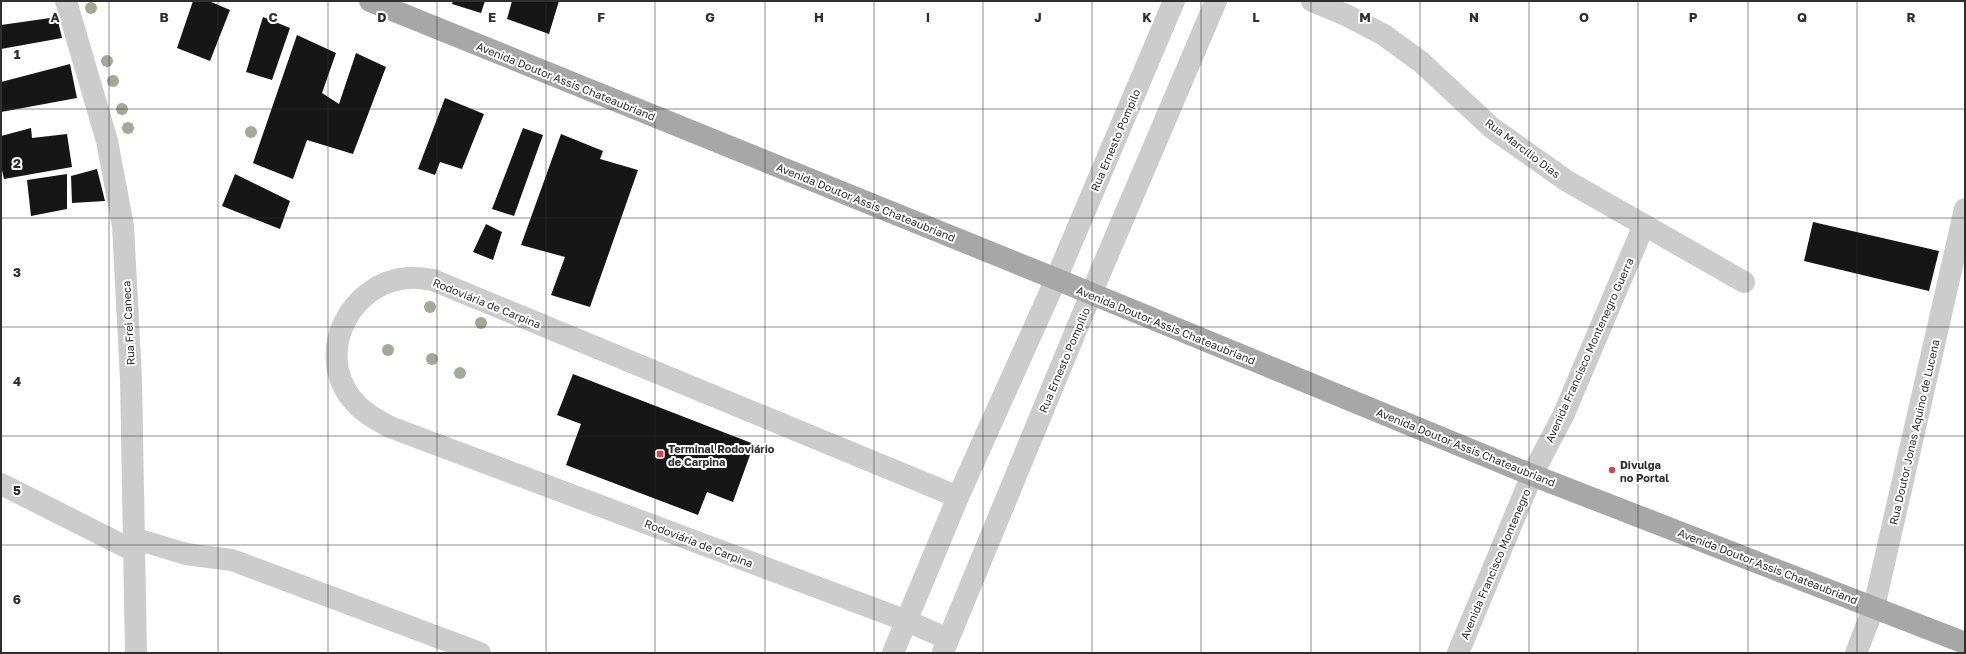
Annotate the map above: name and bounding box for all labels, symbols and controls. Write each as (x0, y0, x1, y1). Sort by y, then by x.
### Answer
text: A (50, 9, 60, 25)
text: B (159, 9, 169, 25)
text: C (268, 9, 278, 25)
text: D (377, 9, 387, 25)
text: E (488, 9, 496, 25)
text: F (597, 9, 605, 25)
text: G (705, 9, 715, 25)
text: H (814, 9, 824, 25)
text: I (926, 9, 930, 25)
text: J (1034, 9, 1042, 25)
text: K (1142, 9, 1152, 25)
text: L (1252, 9, 1260, 25)
text: M (1359, 9, 1371, 25)
text: N (1469, 9, 1479, 25)
text: O (1579, 9, 1589, 25)
text: P (1689, 9, 1698, 25)
text: Q (1797, 9, 1807, 25)
text: R (1906, 9, 1916, 25)
street label: Avenida Doutor Assis Chateaubriand (475, 39, 657, 123)
text: 1 (14, 46, 21, 62)
street label: Rua Ernesto Pompilo (1088, 87, 1143, 193)
street label: Rua Marcílio Dias (1483, 116, 1563, 180)
text: 2 (13, 155, 21, 171)
street label: Avenida Doutor Assis Chateaubriand (775, 160, 957, 244)
street label: Avenida Francisco Montenegro Guerra (1542, 256, 1636, 444)
text: 3 (13, 264, 21, 280)
street label: Rodoviária de Carpina (431, 275, 543, 331)
street label: Rua Frei Caneca (119, 280, 137, 366)
street label: Avenida Doutor Assis Chateaubriand (1075, 283, 1257, 367)
street label: Rua Ernesto Pompílio (1036, 305, 1092, 415)
street label: Rua Doutor Jonas Aquino de Lucena (1886, 338, 1942, 526)
text: 4 (13, 373, 21, 389)
street label: Avenida Doutor Assis Chateaubriand (1375, 405, 1557, 489)
place label: Terminal Rodoviário de Carpina (668, 442, 775, 468)
marker: Terminal Rodoviário de Carpina (655, 449, 665, 459)
place label: Divulga no Portal (1620, 458, 1669, 484)
marker: Divulga no Portal (1607, 465, 1617, 475)
text: 5 (13, 482, 21, 498)
street label: Avenida Francisco Montenegro (1457, 486, 1533, 641)
street label: Rodoviária de Carpina (643, 516, 755, 570)
street label: Avenida Doutor Assis Chateaubriand (1676, 526, 1860, 606)
text: 6 (13, 591, 21, 607)

